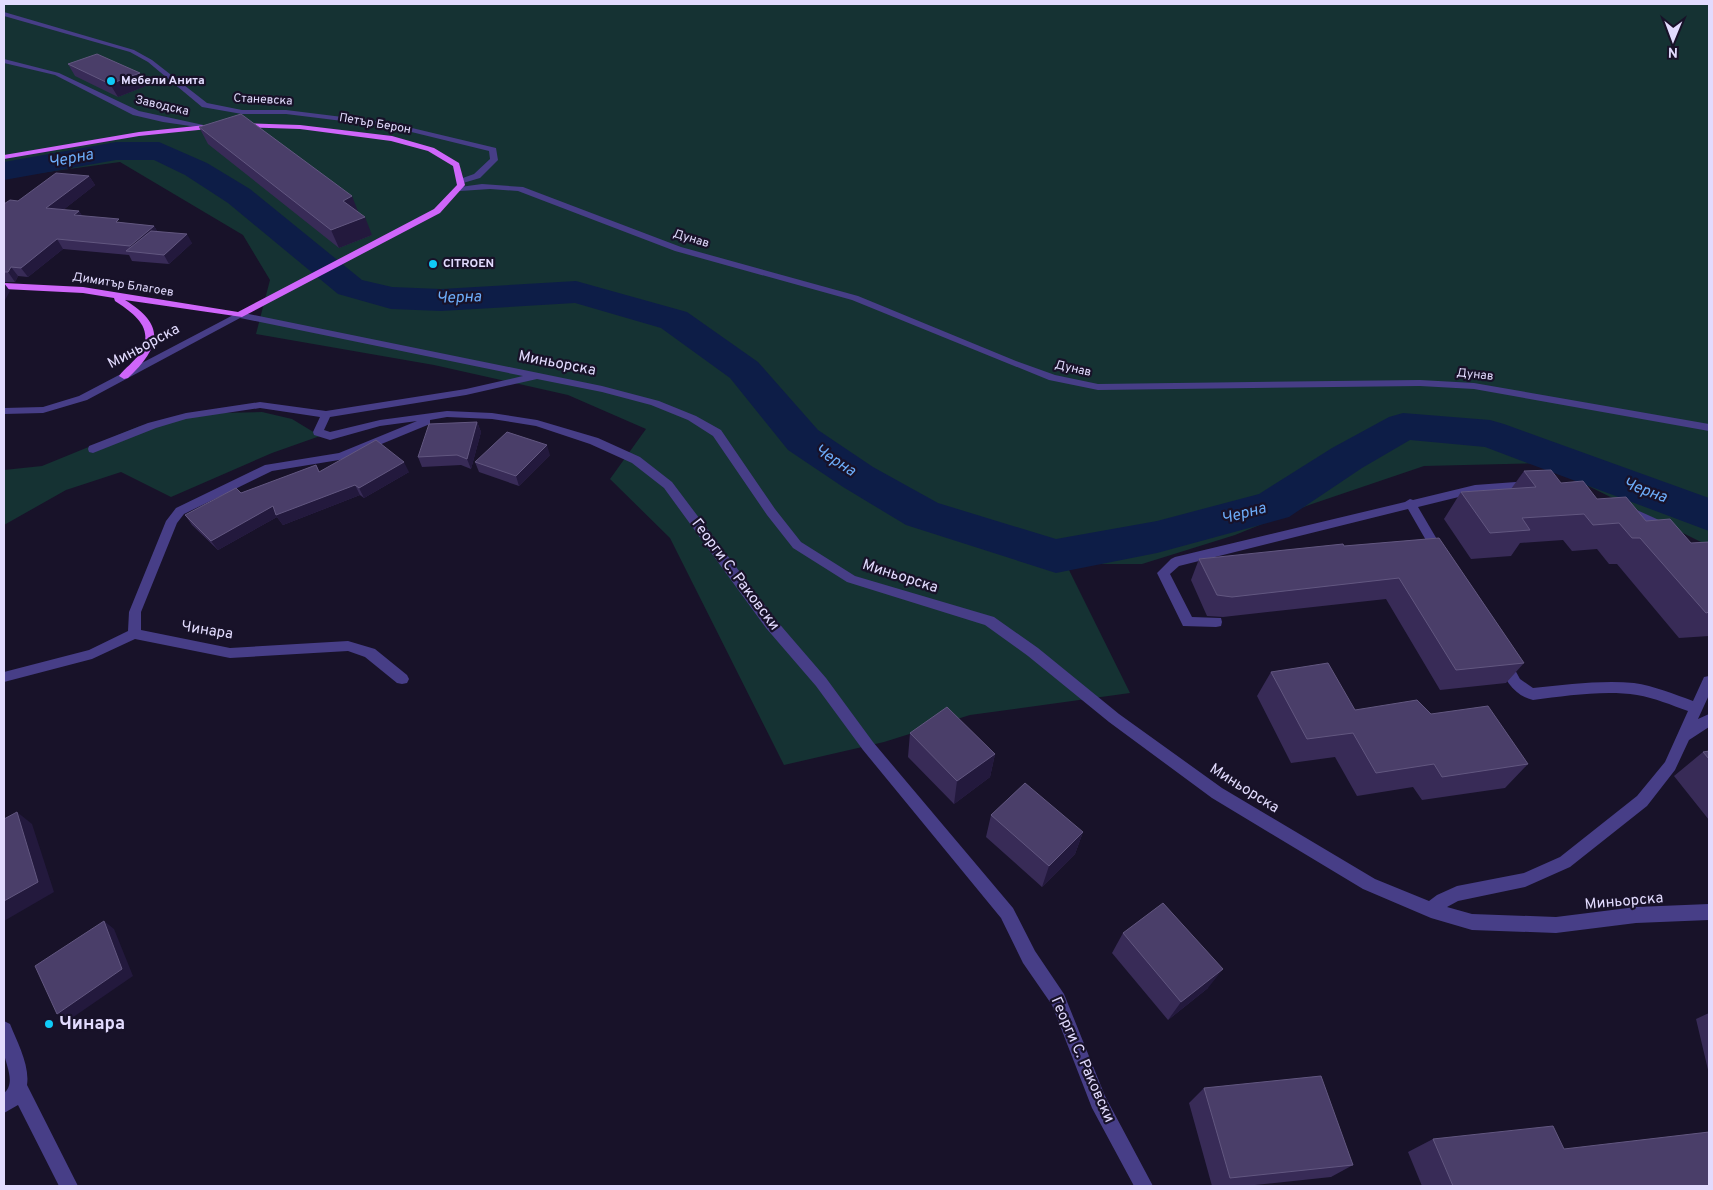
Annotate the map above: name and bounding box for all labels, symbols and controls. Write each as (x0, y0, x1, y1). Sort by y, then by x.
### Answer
north arrow (1648, 15, 1698, 65)
text: N (1668, 43, 1678, 60)
place label: Мебели Анита (121, 73, 205, 89)
marker: Мебели Анита (105, 75, 117, 87)
street label: Станевска (233, 90, 293, 110)
street label: Заводска (134, 92, 190, 120)
street label: Петър Берон (338, 110, 412, 138)
water label: Черна (47, 145, 96, 173)
street label: Дунав (671, 226, 711, 252)
place label: CITROEN (443, 256, 494, 272)
marker: CITROEN (427, 258, 439, 270)
street label: Димитър Благоев (71, 269, 175, 301)
water label: Черна (436, 287, 483, 309)
street label: Миньорска (105, 320, 183, 374)
street label: Миньорска (517, 347, 597, 381)
street label: Дунав (1053, 357, 1093, 381)
street label: Дунав (1456, 365, 1494, 385)
water label: Черна (811, 440, 860, 482)
water label: Черна (1620, 474, 1670, 508)
water label: Черна (1220, 498, 1269, 529)
street label: Георги С. Раковски (687, 515, 783, 635)
street label: Миньорска (860, 556, 940, 598)
street label: Чинара (180, 618, 234, 644)
street label: Миньорска (1206, 760, 1282, 818)
street label: Миньорска (1584, 889, 1664, 915)
street label: Георги С. Раковски (1046, 994, 1118, 1126)
place label: Чинара (59, 1013, 125, 1036)
marker: Чинара (43, 1018, 55, 1030)

